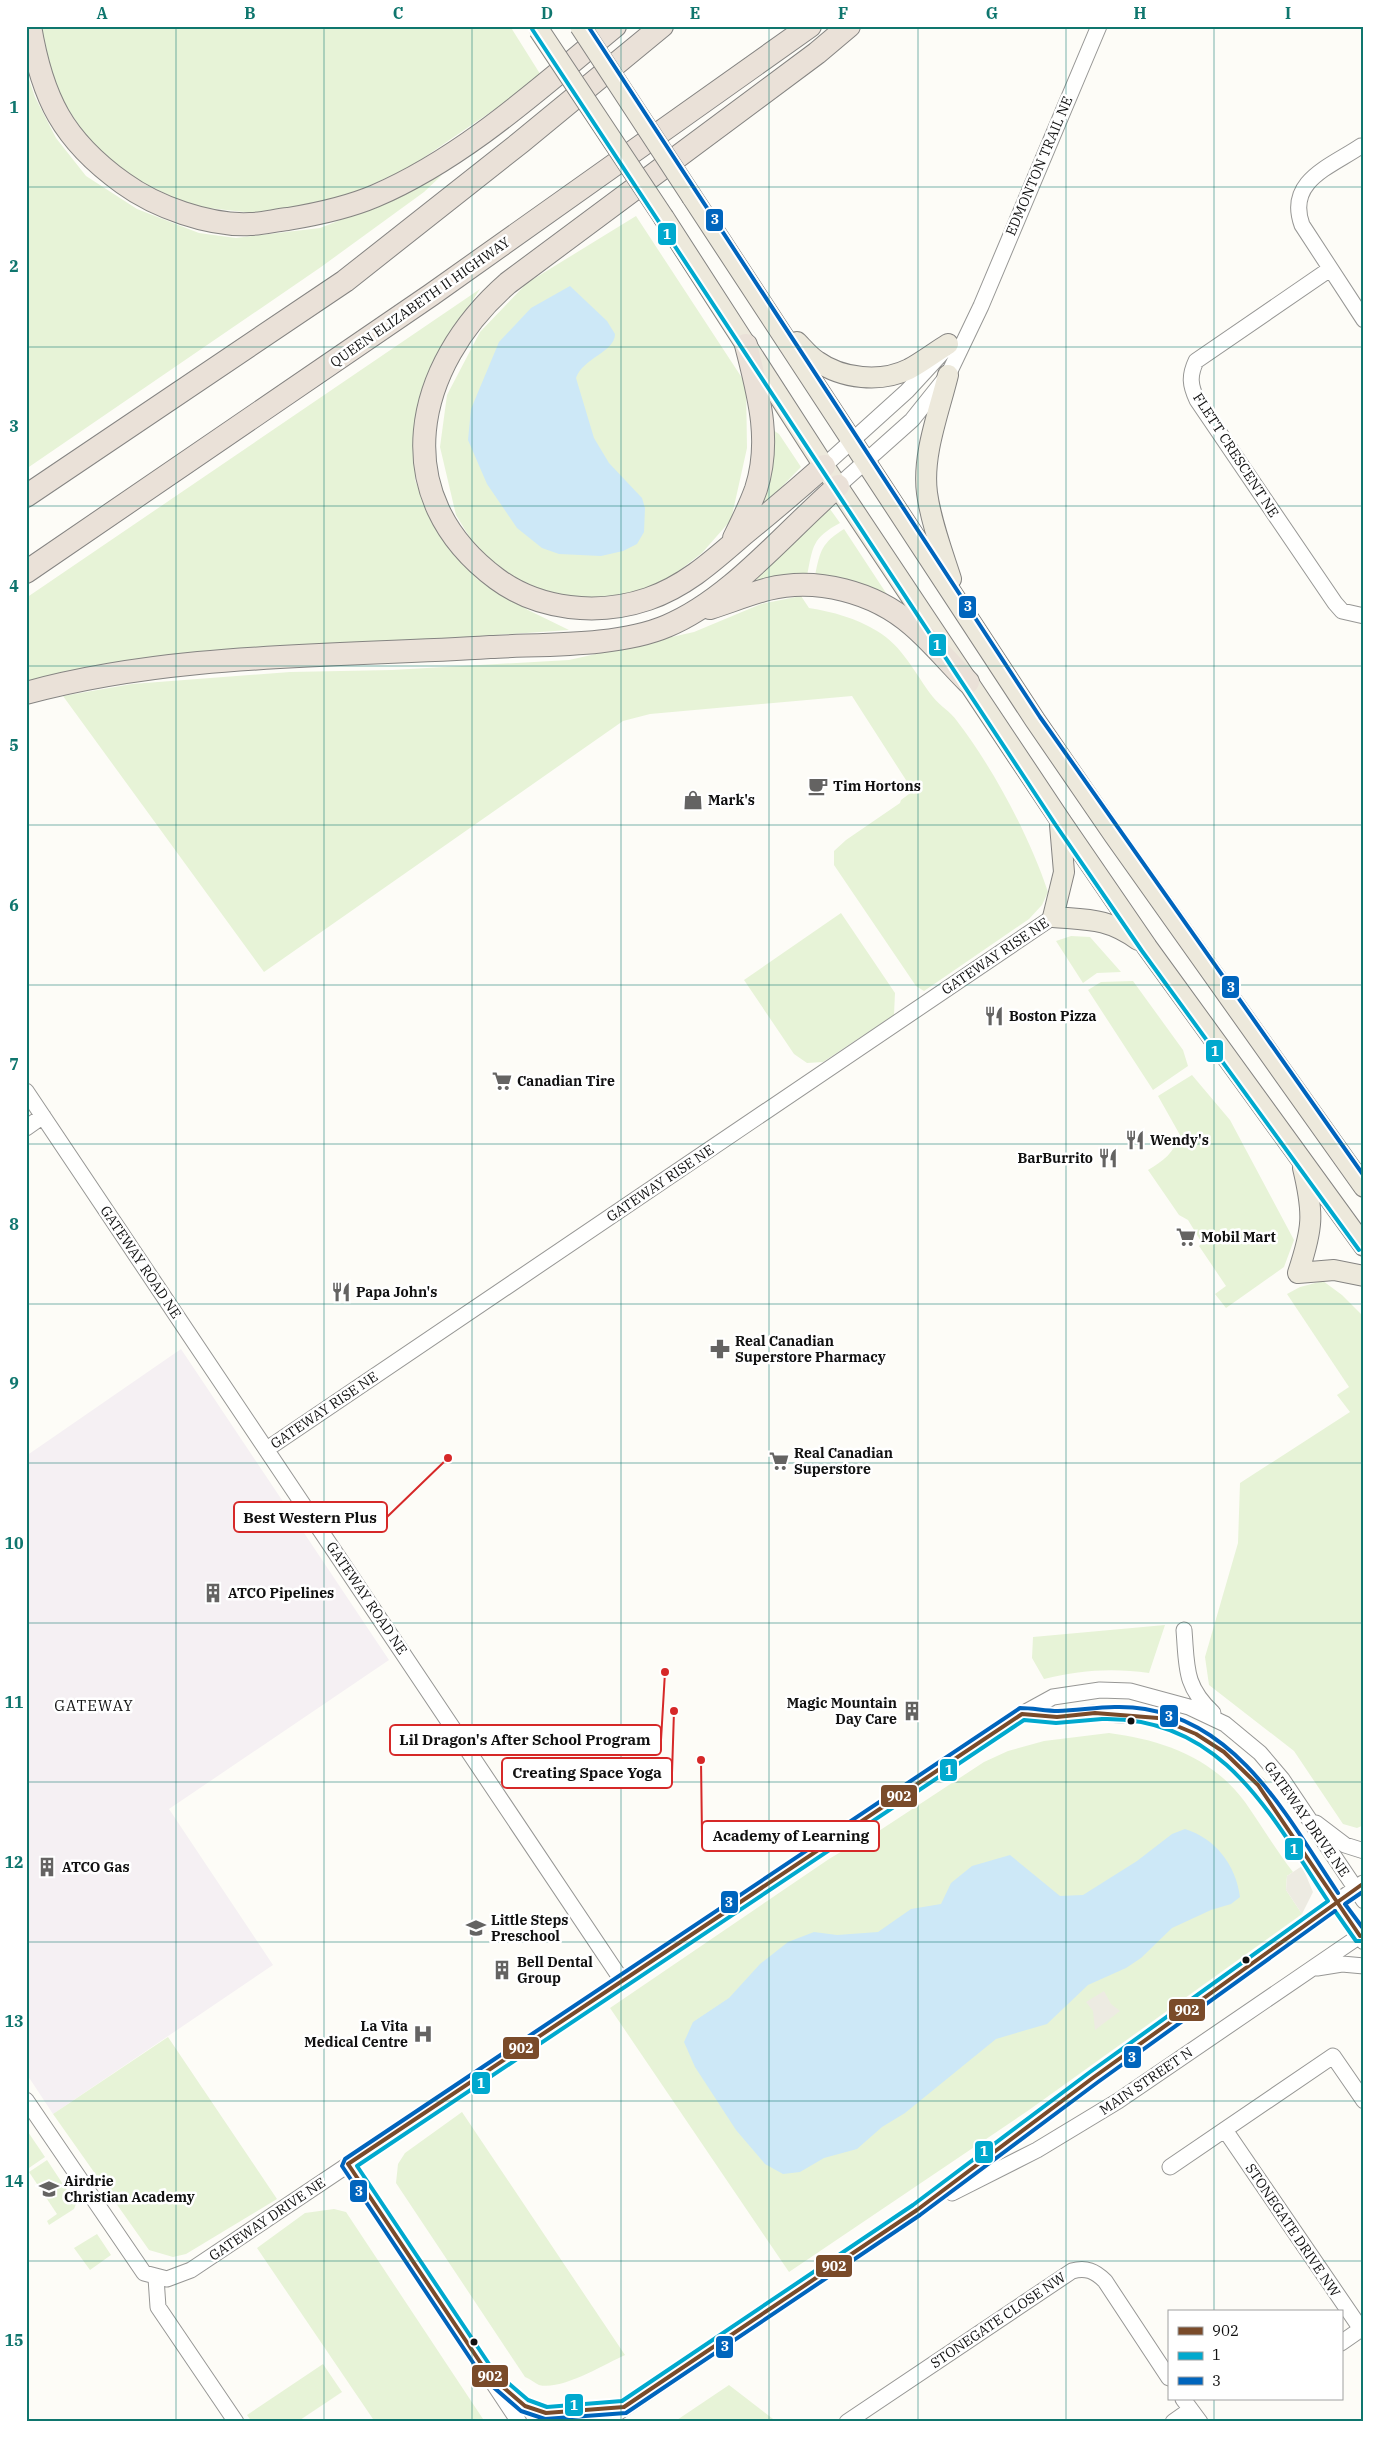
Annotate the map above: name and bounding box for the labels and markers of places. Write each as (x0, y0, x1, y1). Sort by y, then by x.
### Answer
cafe icon: Tim Hortons (807, 775, 829, 797)
place label: Tim Hortons (833, 777, 921, 795)
shop icon: Mark's (682, 789, 704, 811)
place label: Mark's (708, 791, 755, 809)
restaurant icon: Boston Pizza (983, 1005, 1005, 1027)
place label: Boston Pizza (1009, 1007, 1097, 1025)
supermarket icon: Canadian Tire (491, 1070, 513, 1092)
place label: Canadian Tire (517, 1072, 615, 1090)
restaurant icon: Wendy's (1124, 1129, 1146, 1151)
place label: Wendy's (1150, 1131, 1209, 1149)
restaurant icon: BarBurrito (1097, 1147, 1119, 1169)
place label: BarBurrito (1018, 1149, 1093, 1167)
supermarket icon: Mobil Mart (1175, 1226, 1197, 1248)
place label: Mobil Mart (1201, 1228, 1276, 1246)
restaurant icon: Papa John's (330, 1281, 352, 1303)
place label: Papa John's (356, 1283, 437, 1301)
place label: Real Canadian Superstore Pharmacy (735, 1332, 886, 1366)
pharmacy icon: Real Canadian Superstore Pharmacy (709, 1338, 731, 1360)
place label: Real Canadian Superstore (794, 1444, 893, 1478)
supermarket icon: Real Canadian Superstore (768, 1450, 790, 1472)
callout: Best Western Plus (234, 1502, 387, 1532)
building icon: ATCO Pipelines (202, 1582, 224, 1604)
place label: ATCO Pipelines (228, 1584, 334, 1602)
place label: Magic Mountain Day Care (787, 1694, 897, 1728)
building icon: Magic Mountain Day Care (901, 1700, 923, 1722)
unlabelled marker (1126, 1716, 1136, 1726)
callout: Lil Dragon's After School Program (390, 1725, 661, 1755)
callout: Creating Space Yoga (502, 1758, 672, 1788)
callout: Academy of Learning (702, 1821, 879, 1851)
building icon: ATCO Gas (36, 1856, 58, 1878)
place label: ATCO Gas (62, 1858, 130, 1876)
place label: Little Steps Preschool (491, 1911, 568, 1945)
school or university icon: Little Steps Preschool (465, 1917, 487, 1939)
place label: Bell Dental Group (517, 1953, 593, 1987)
unlabelled marker (1241, 1955, 1251, 1965)
building icon: Bell Dental Group (491, 1959, 513, 1981)
place label: La Vita Medical Centre (304, 2017, 408, 2051)
hospital icon: La Vita Medical Centre (412, 2023, 434, 2045)
place label: Airdrie Christian Academy (64, 2172, 195, 2206)
school or university icon: Airdrie Christian Academy (38, 2178, 60, 2200)
unlabelled marker (469, 2337, 479, 2347)

